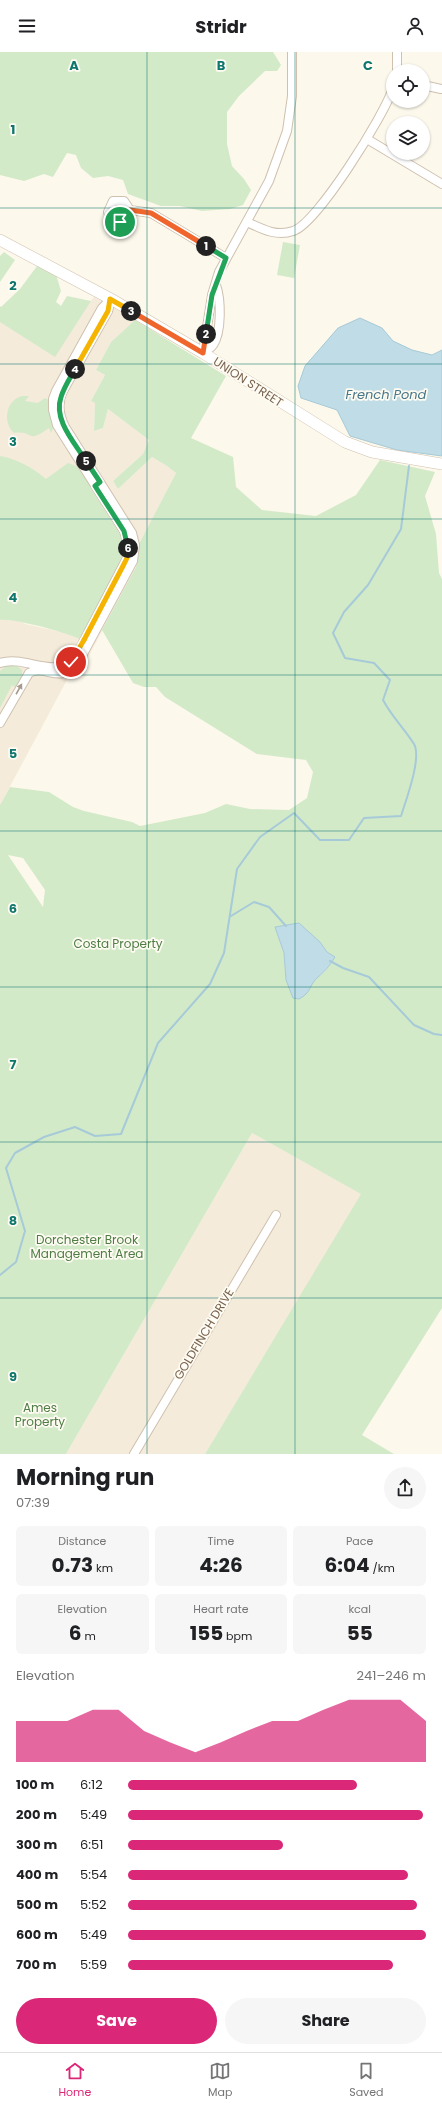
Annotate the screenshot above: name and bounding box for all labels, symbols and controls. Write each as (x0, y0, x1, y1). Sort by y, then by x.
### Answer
text: Stridr (195, 14, 247, 39)
icon: menu (16, 15, 38, 37)
icon: person (404, 15, 426, 37)
text: A (69, 56, 79, 75)
text: B (217, 56, 226, 75)
text: C (363, 56, 373, 75)
map controls (386, 64, 430, 160)
button: locate (386, 64, 430, 108)
button: layers (386, 116, 430, 160)
text: 1 (11, 120, 15, 139)
pin (103, 205, 137, 239)
icon: arrive (109, 211, 131, 233)
pin: 1 (196, 236, 216, 256)
text: 1 (204, 238, 208, 254)
text: 2 (9, 276, 17, 295)
pin: 3 (121, 301, 141, 321)
text: 3 (128, 303, 134, 319)
pin: 2 (196, 324, 216, 344)
text: 2 (203, 326, 209, 342)
street label: UNION STREET (210, 353, 287, 411)
pin: 4 (65, 359, 85, 379)
text: 4 (71, 361, 79, 377)
water label: French Pond (346, 385, 427, 404)
text: 3 (9, 432, 17, 451)
pin: 5 (76, 451, 96, 471)
text: 5 (82, 453, 90, 469)
pin: 6 (118, 538, 138, 558)
text: 6 (124, 540, 132, 556)
text: 4 (9, 588, 18, 607)
pin (54, 645, 88, 679)
icon: check (60, 651, 82, 673)
one-way arrow (15, 683, 22, 695)
text: 5 (9, 744, 17, 763)
text: 6 (9, 899, 17, 918)
park label: Costa Property (73, 935, 163, 952)
text: 7 (10, 1055, 17, 1074)
text: 8 (9, 1211, 17, 1230)
park label: Dorchester Brook Management Area (31, 1231, 143, 1262)
street label: GOLDFINCH DRIVE (170, 1285, 238, 1383)
text: 9 (9, 1367, 17, 1386)
park label: Ames Property (15, 1399, 65, 1430)
text: Morning run (16, 1462, 154, 1493)
button: share (384, 1467, 426, 1509)
text: 07:39 (16, 1493, 50, 1512)
text: Distance (58, 1533, 106, 1549)
text: Time (208, 1533, 234, 1549)
text: Pace (346, 1533, 373, 1549)
text: 0.73 (52, 1551, 93, 1579)
text: 4:26 (199, 1551, 243, 1579)
text: 6:04 (325, 1551, 370, 1579)
text: km (93, 1560, 113, 1576)
text: /km (370, 1560, 395, 1576)
text: Elevation (58, 1601, 107, 1617)
text: Heart rate (193, 1601, 249, 1617)
text: kcal (348, 1601, 371, 1617)
text: 6 (69, 1619, 82, 1647)
text: 155 (190, 1619, 223, 1647)
text: 55 (347, 1619, 373, 1647)
text: m (82, 1628, 96, 1644)
text: bpm (223, 1628, 252, 1644)
text: Elevation (16, 1666, 75, 1685)
text: 241–246 m (357, 1666, 426, 1685)
text: 100 m (16, 1775, 54, 1794)
text: 6:12 (80, 1775, 103, 1794)
text: 200 m (16, 1805, 57, 1824)
text: 5:49 (80, 1805, 107, 1824)
text: 300 m (16, 1835, 57, 1854)
text: 6:51 (80, 1835, 103, 1854)
text: 400 m (16, 1865, 58, 1884)
text: 5:54 (80, 1865, 107, 1884)
text: 500 m (16, 1895, 58, 1914)
text: 5:52 (80, 1895, 107, 1914)
text: 600 m (16, 1925, 58, 1944)
text: 5:49 (80, 1925, 107, 1944)
text: 700 m (16, 1955, 56, 1974)
text: 5:59 (80, 1955, 107, 1974)
button: Save (16, 1998, 217, 2044)
button: Share (225, 1998, 426, 2044)
tab: Home (58, 2060, 91, 2101)
tab: Map (208, 2060, 232, 2101)
tab: Saved (349, 2060, 384, 2101)

